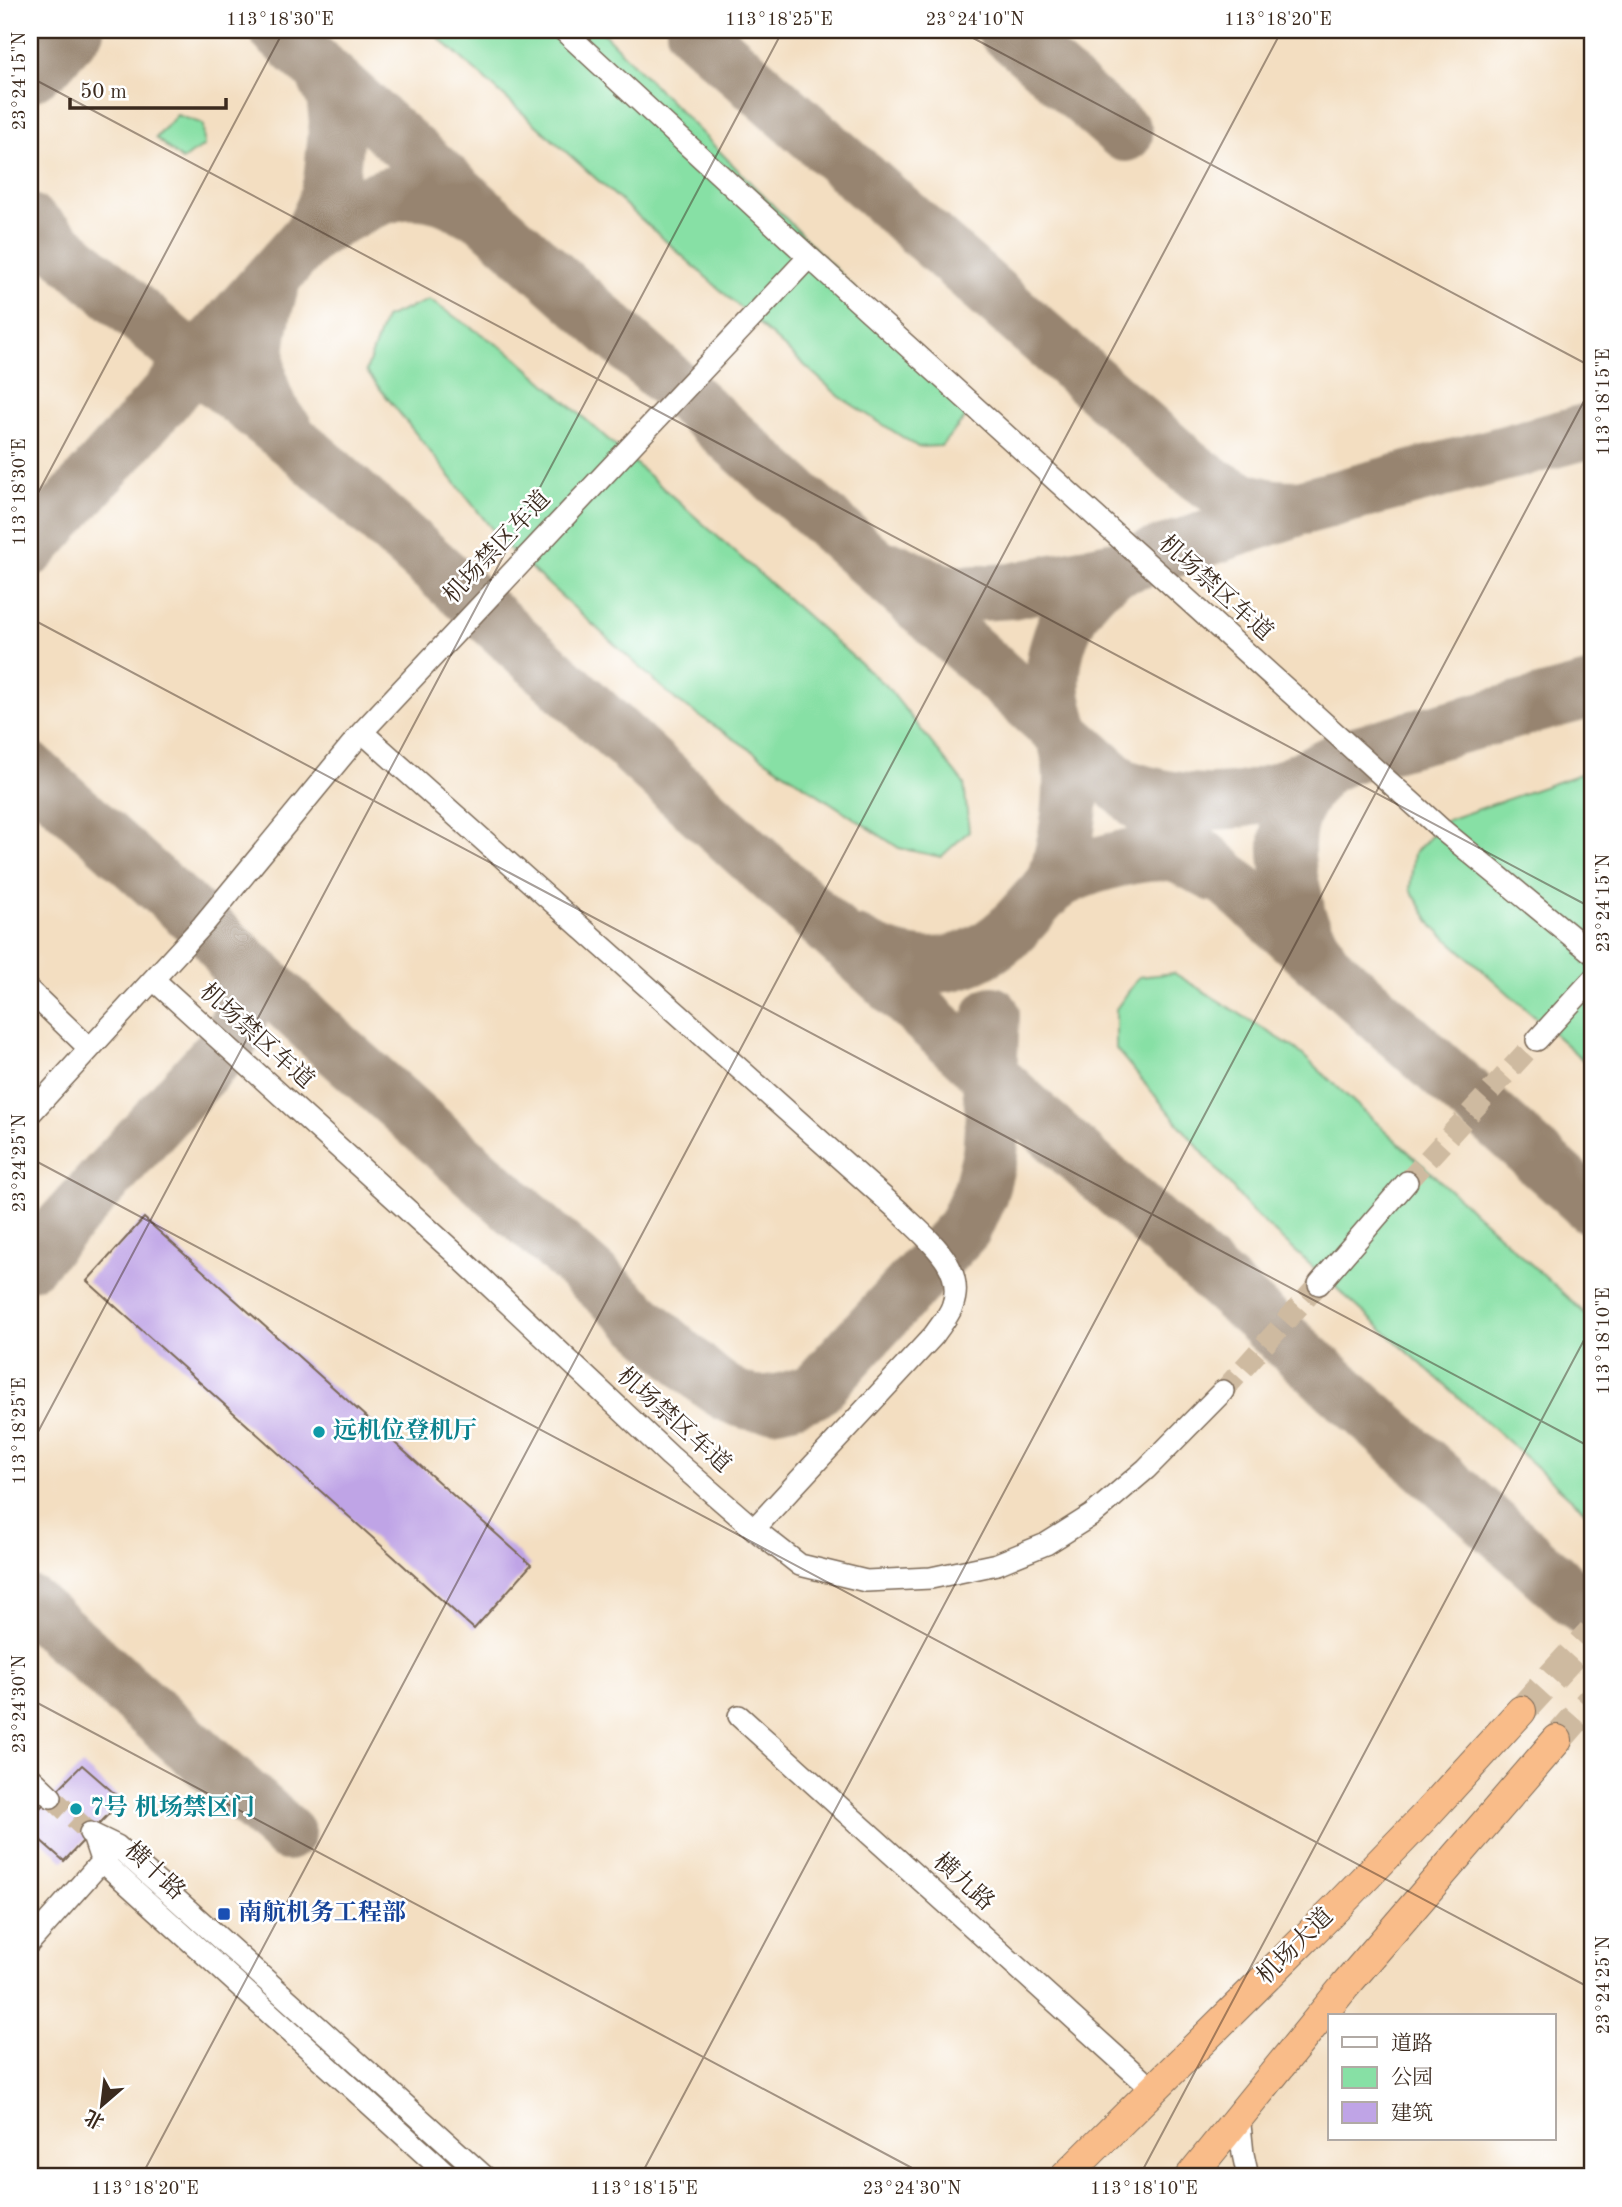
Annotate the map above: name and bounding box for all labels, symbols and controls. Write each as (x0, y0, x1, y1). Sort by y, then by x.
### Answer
text: 113°18'30"E (226, 11, 334, 29)
text: 113°18'25"E (725, 11, 833, 29)
text: 23°24'10"N (926, 11, 1024, 29)
text: 113°18'20"E (1224, 11, 1332, 29)
text: 23°24'15"N (11, 32, 29, 130)
scale bar (70, 66, 226, 110)
text: 50 m (80, 82, 127, 103)
text: 113°18'15"E (1595, 348, 1613, 456)
text: 113°18'30"E (11, 438, 29, 546)
street label: 机场禁区车道 (438, 485, 556, 609)
street label: 机场禁区车道 (1153, 530, 1279, 646)
text: 23°24'15"N (1595, 854, 1613, 952)
street label: 机场禁区车道 (194, 978, 320, 1094)
text: 23°24'25"N (11, 1114, 29, 1212)
text: 113°18'10"E (1595, 1287, 1613, 1395)
street label: 机场禁区车道 (611, 1362, 737, 1478)
text: 113°18'25"E (11, 1377, 29, 1485)
place label: 远机位登机厅 (333, 1417, 477, 1444)
marker: 远机位登机厅 (311, 1424, 327, 1440)
text: 23°24'30"N (11, 1655, 29, 1753)
place label: 7号 机场禁区门 (90, 1794, 255, 1821)
marker: 7号 机场禁区门 (68, 1801, 84, 1817)
street label: 横十路 (119, 1836, 191, 1905)
street label: 横九路 (928, 1848, 1000, 1916)
place label: 南航机务工程部 (238, 1899, 406, 1926)
street label: 机场大道 (1251, 1902, 1338, 1989)
marker: 南航机务工程部 (216, 1906, 232, 1922)
text: 23°24'25"N (1595, 1936, 1613, 2034)
legend (1328, 2014, 1556, 2140)
text: 道路 (1391, 2032, 1433, 2055)
text: 公园 (1391, 2066, 1433, 2089)
north arrow (66, 2070, 136, 2140)
text: 建筑 (1391, 2102, 1433, 2125)
text: 北 (81, 2105, 108, 2132)
text: 113°18'20"E (91, 2180, 199, 2198)
text: 113°18'15"E (590, 2180, 698, 2198)
text: 23°24'30"N (863, 2180, 961, 2198)
text: 113°18'10"E (1090, 2180, 1198, 2198)

